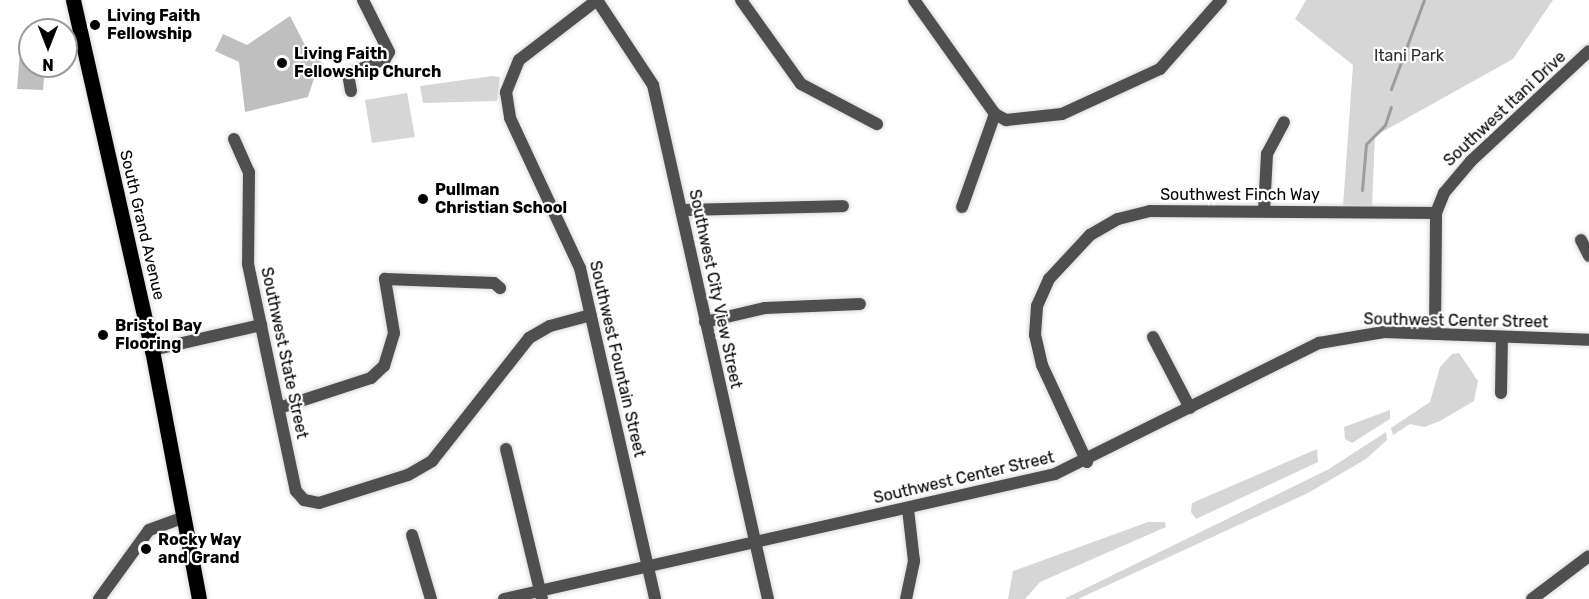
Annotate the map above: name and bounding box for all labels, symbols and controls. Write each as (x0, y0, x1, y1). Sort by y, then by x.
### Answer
place label: Living Faith Fellowship (107, 6, 201, 44)
north arrow (18, 18, 78, 78)
marker: Living Faith Fellowship (88, 18, 102, 32)
place label: Living Faith Fellowship Church (294, 44, 441, 82)
park label: Itani Park (1374, 46, 1444, 66)
street label: Southwest Itani Drive (1440, 47, 1570, 171)
text: N (42, 55, 54, 74)
marker: Living Faith Fellowship Church (275, 56, 289, 70)
street label: South Grand Avenue (115, 148, 169, 302)
place label: Pullman Christian School (435, 180, 567, 218)
street label: Southwest Finch Way (1160, 185, 1320, 205)
street label: Southwest City View Street (684, 187, 746, 391)
marker: Pullman Christian School (416, 192, 430, 206)
street label: Southwest Fountain Street (585, 259, 649, 459)
street label: Southwest State Street (256, 265, 312, 441)
street label: Southwest Center Street (1363, 310, 1549, 332)
place label: Bristol Bay Flooring (115, 316, 202, 354)
marker: Bristol Bay Flooring (96, 328, 110, 342)
street label: Southwest Center Street (872, 448, 1056, 508)
place label: Rocky Way and Grand (158, 530, 242, 568)
marker: Rocky Way and Grand (139, 542, 153, 556)

